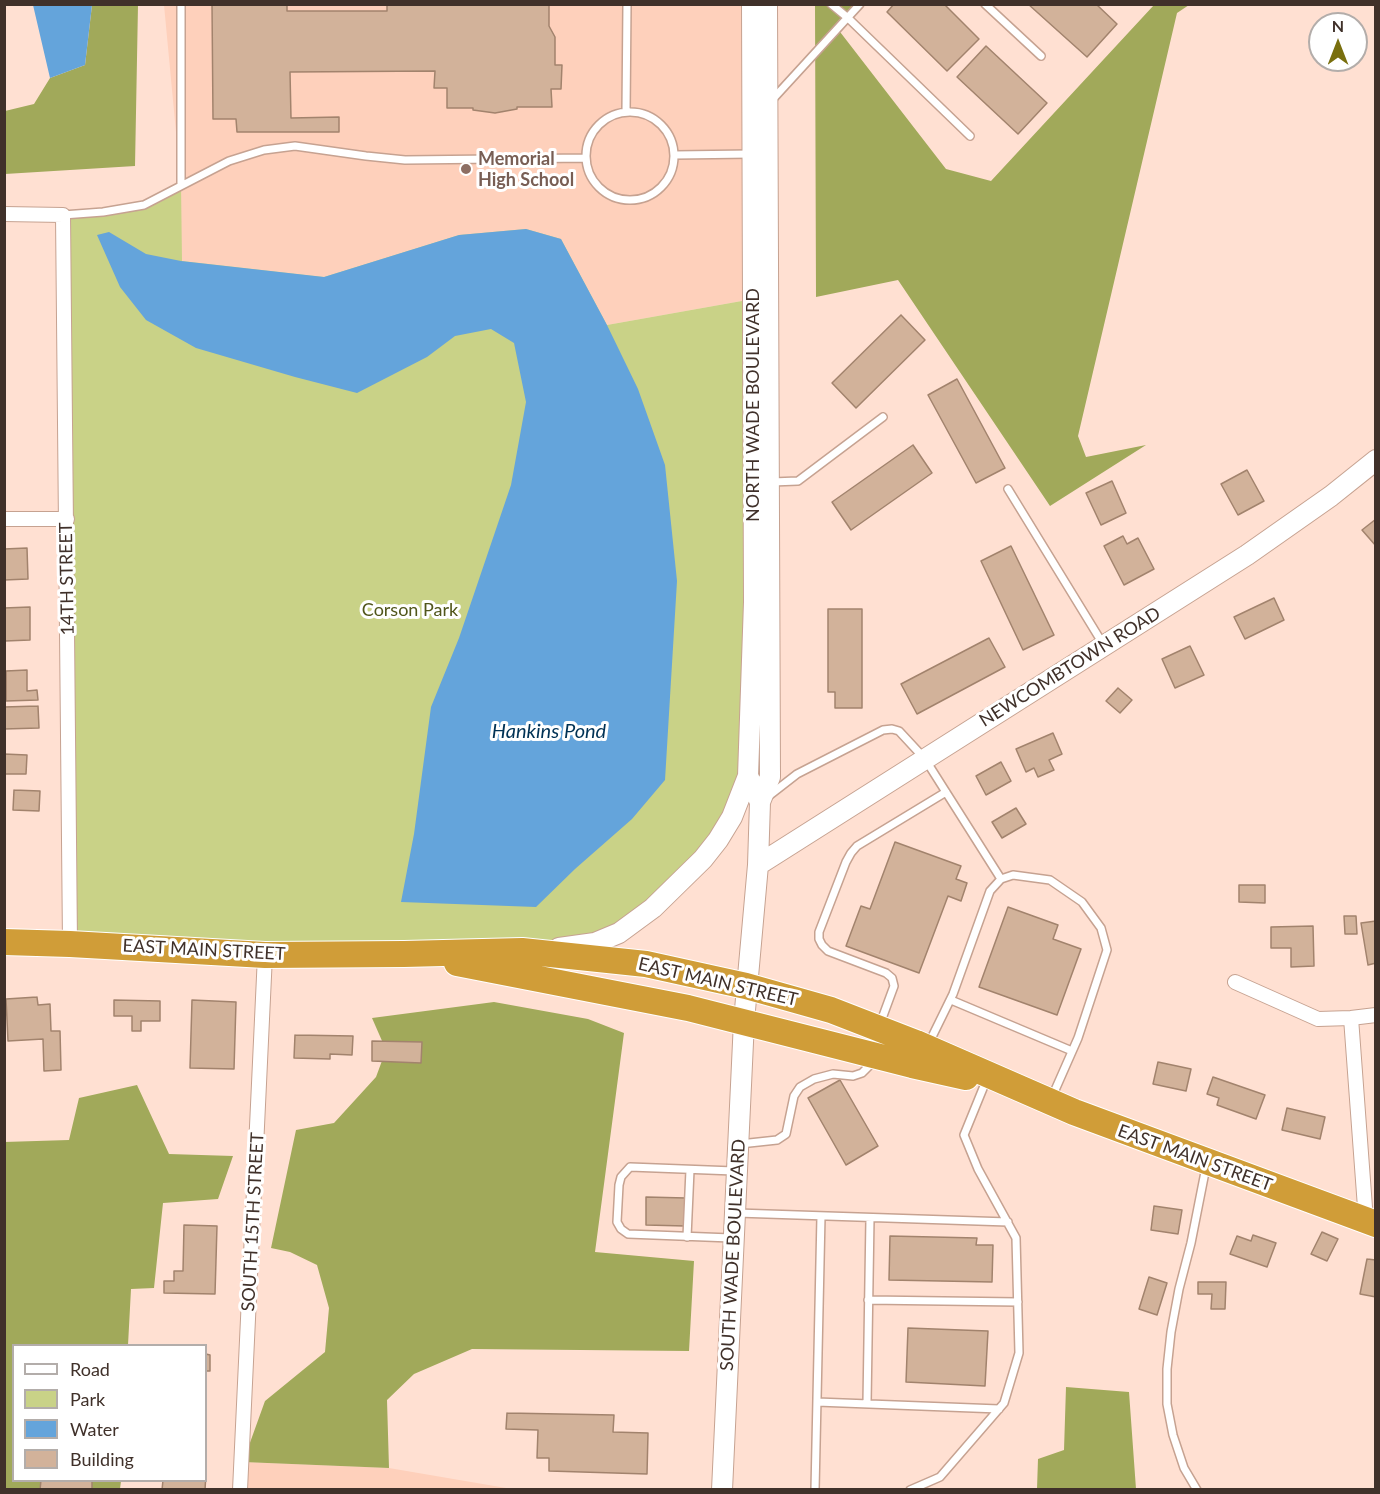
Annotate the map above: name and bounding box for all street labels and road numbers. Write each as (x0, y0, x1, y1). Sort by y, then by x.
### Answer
street label: NORTH WADE BOULEVARD (742, 288, 764, 522)
street label: 14TH STREET (55, 522, 79, 636)
street label: NEWCOMBTOWN ROAD (976, 602, 1164, 732)
street label: EAST MAIN STREET (122, 935, 286, 965)
street label: EAST MAIN STREET (636, 953, 800, 1011)
street label: EAST MAIN STREET (1115, 1120, 1275, 1196)
street label: SOUTH 15TH STREET (238, 1132, 268, 1312)
street label: SOUTH WADE BOULEVARD (716, 1138, 750, 1372)

